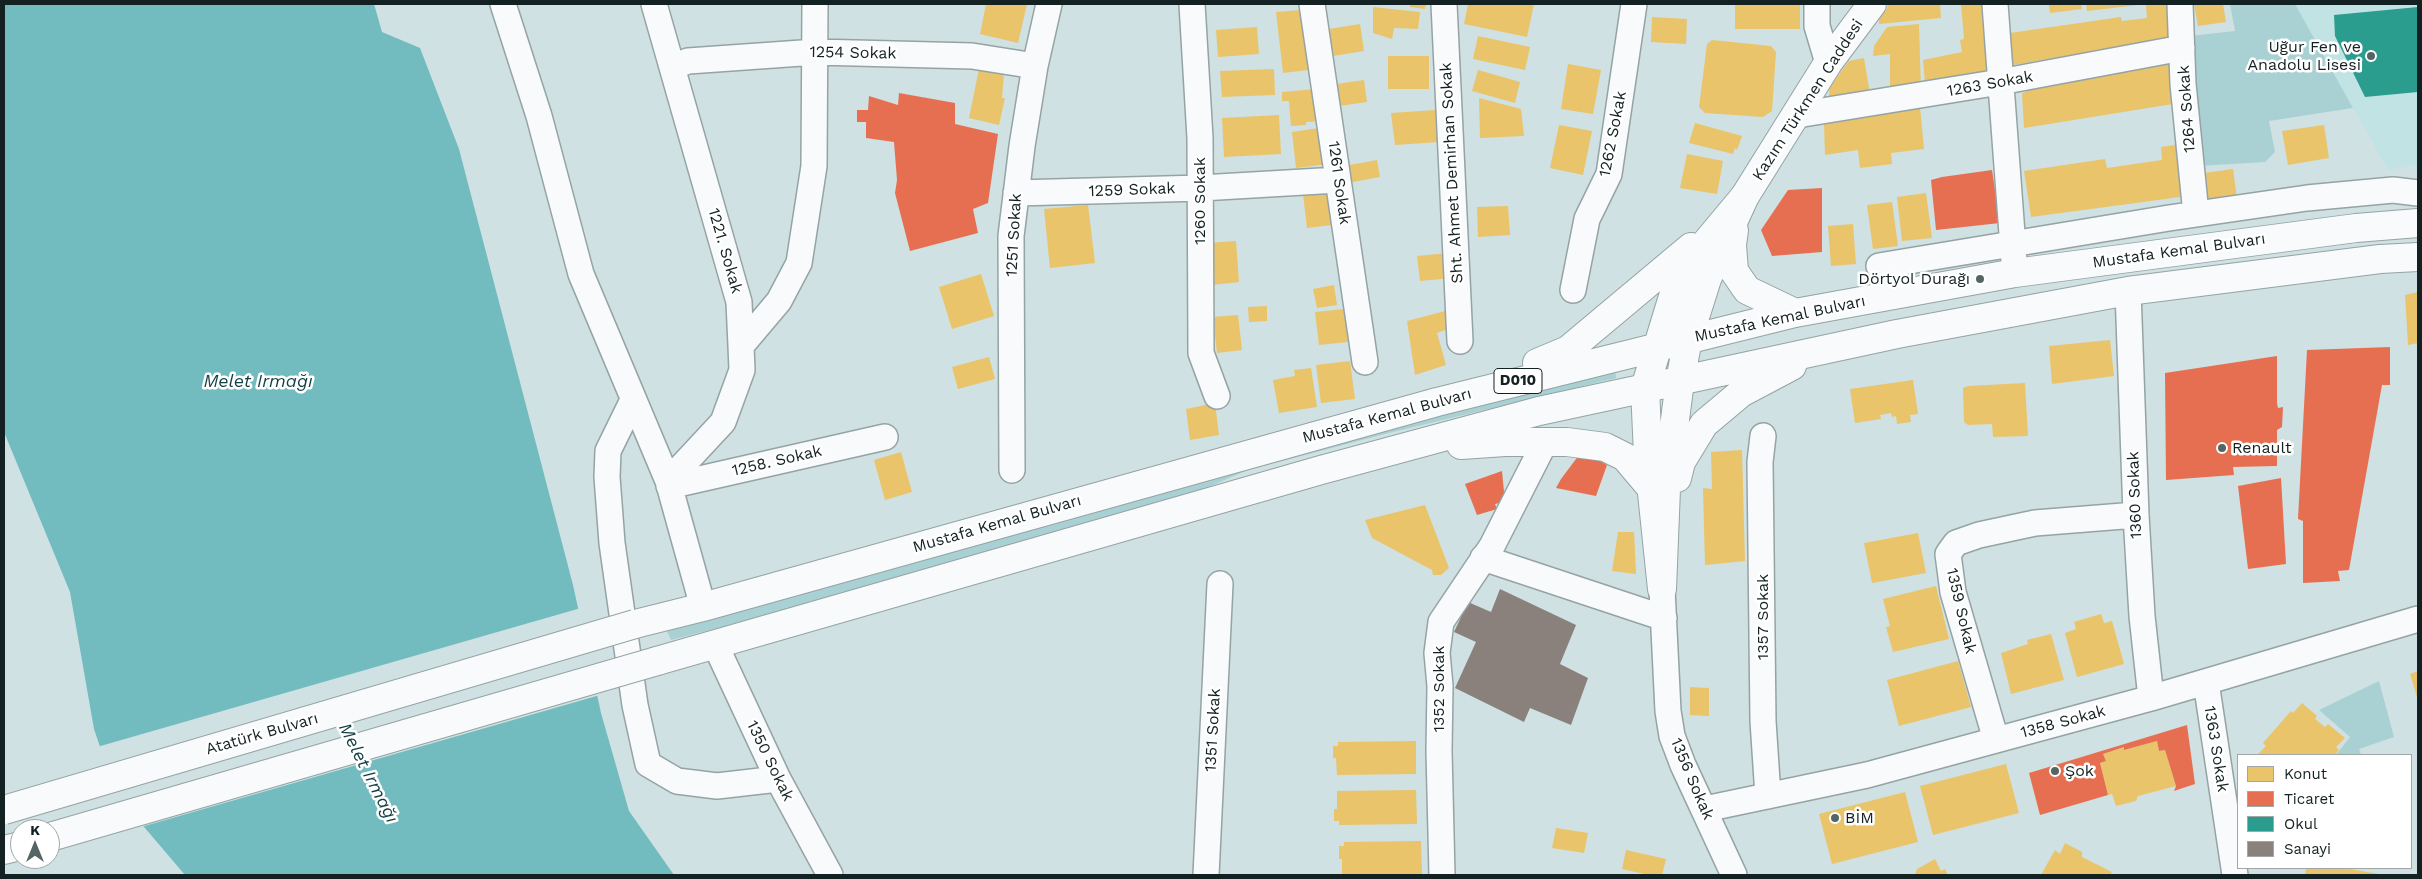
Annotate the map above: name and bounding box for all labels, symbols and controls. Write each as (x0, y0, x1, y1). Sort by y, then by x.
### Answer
street label: Kazım Türkmen Caddesi (1749, 16, 1867, 184)
place label: Uğur Fen ve Anadolu Lisesi (2247, 37, 2361, 75)
street label: 1254 Sokak (809, 43, 897, 63)
marker: Uğur Fen ve Anadolu Lisesi (2365, 50, 2377, 62)
street label: Sht. Ahmet Demirhan Sokak (1437, 62, 1467, 284)
street label: 1264 Sokak (2174, 65, 2200, 153)
street label: 1263 Sokak (1946, 67, 2034, 101)
street label: 1262 Sokak (1595, 89, 1631, 179)
street label: 1261 Sokak (1324, 140, 1354, 226)
street label: 1260 Sokak (1190, 157, 1210, 245)
street label: 1259 Sokak (1088, 179, 1176, 201)
street label: 1251 Sokak (1002, 193, 1026, 277)
street label: 1221. Sokak (704, 206, 746, 296)
street label: Mustafa Kemal Bulvarı (2091, 229, 2267, 273)
place label: Dörtyol Durağı (1858, 269, 1970, 289)
marker: Dörtyol Durağı (1974, 273, 1986, 285)
street label: Mustafa Kemal Bulvarı (1693, 291, 1867, 347)
road number: D010 (1494, 368, 1542, 394)
water label: Melet Irmağı (203, 371, 313, 393)
street label: Mustafa Kemal Bulvarı (1300, 384, 1474, 448)
place label: Renault (2232, 438, 2292, 458)
street label: 1258. Sokak (730, 441, 824, 481)
marker: Renault (2216, 442, 2228, 454)
street label: 1360 Sokak (2124, 451, 2146, 539)
street label: Mustafa Kemal Bulvarı (911, 491, 1083, 557)
street label: 1359 Sokak (1942, 566, 1980, 656)
street label: 1357 Sokak (1753, 574, 1773, 660)
street label: 1352 Sokak (1429, 646, 1449, 732)
street label: 1351 Sokak (1201, 688, 1225, 772)
street label: 1358 Sokak (2018, 701, 2108, 743)
street label: 1363 Sokak (2200, 705, 2232, 793)
street label: Atatürk Bulvarı (204, 709, 320, 759)
street label: 1350 Sokak (742, 718, 798, 804)
water label: Melet Irmağı (334, 719, 402, 827)
street label: 1356 Sokak (1666, 735, 1718, 823)
legend (2237, 754, 2412, 869)
place label: Şok (2065, 761, 2094, 781)
marker: Şok (2049, 765, 2061, 777)
text: Konut (2284, 765, 2327, 783)
text: Ticaret (2284, 790, 2334, 808)
place label: BİM (1845, 808, 1874, 828)
marker: BİM (1829, 812, 1841, 824)
text: Okul (2284, 815, 2318, 833)
north arrow (10, 819, 60, 869)
text: K (30, 822, 40, 838)
text: Sanayi (2284, 840, 2331, 858)

